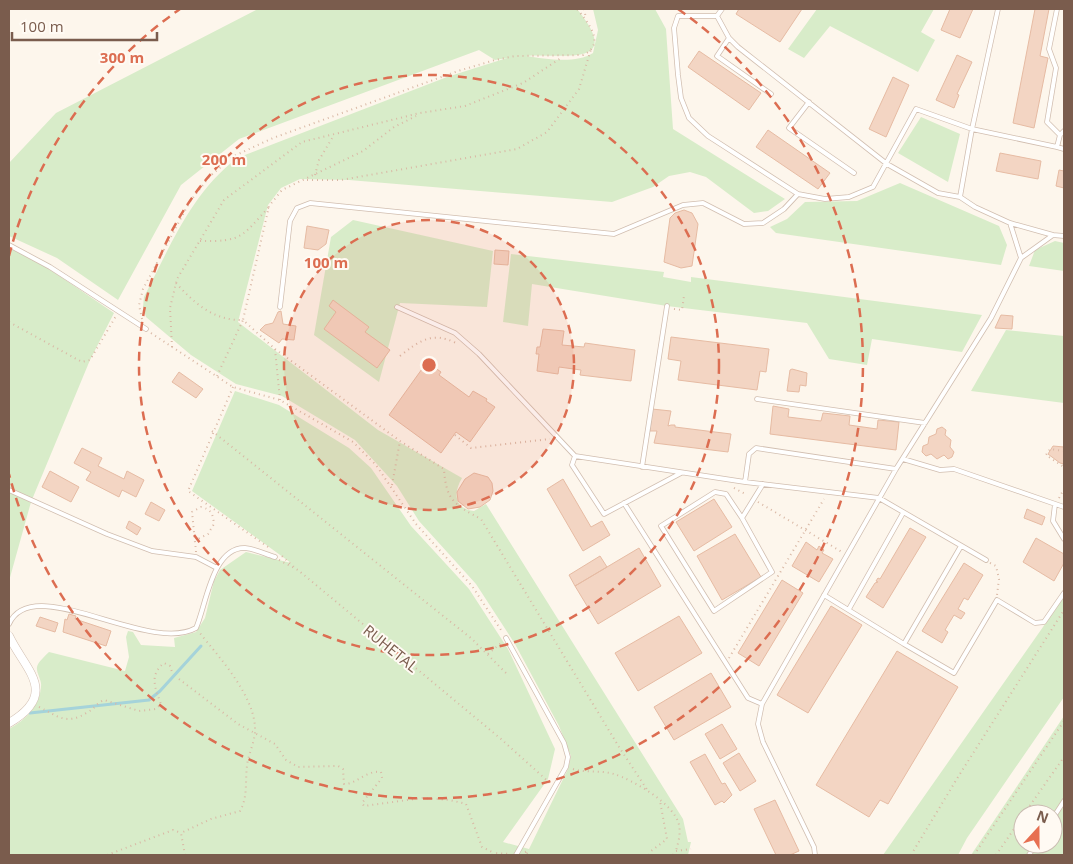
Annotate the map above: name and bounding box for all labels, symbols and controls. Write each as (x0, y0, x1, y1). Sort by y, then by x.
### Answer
scale bar (12, 10, 158, 42)
text: 100 m (20, 16, 64, 36)
text: 300 m (100, 47, 144, 67)
text: 200 m (202, 149, 246, 169)
text: 100 m (304, 252, 348, 272)
centre of rings (420, 356, 438, 374)
street label: RUHETAL (359, 620, 423, 676)
north arrow (1013, 804, 1063, 854)
text: N (1034, 805, 1052, 827)

